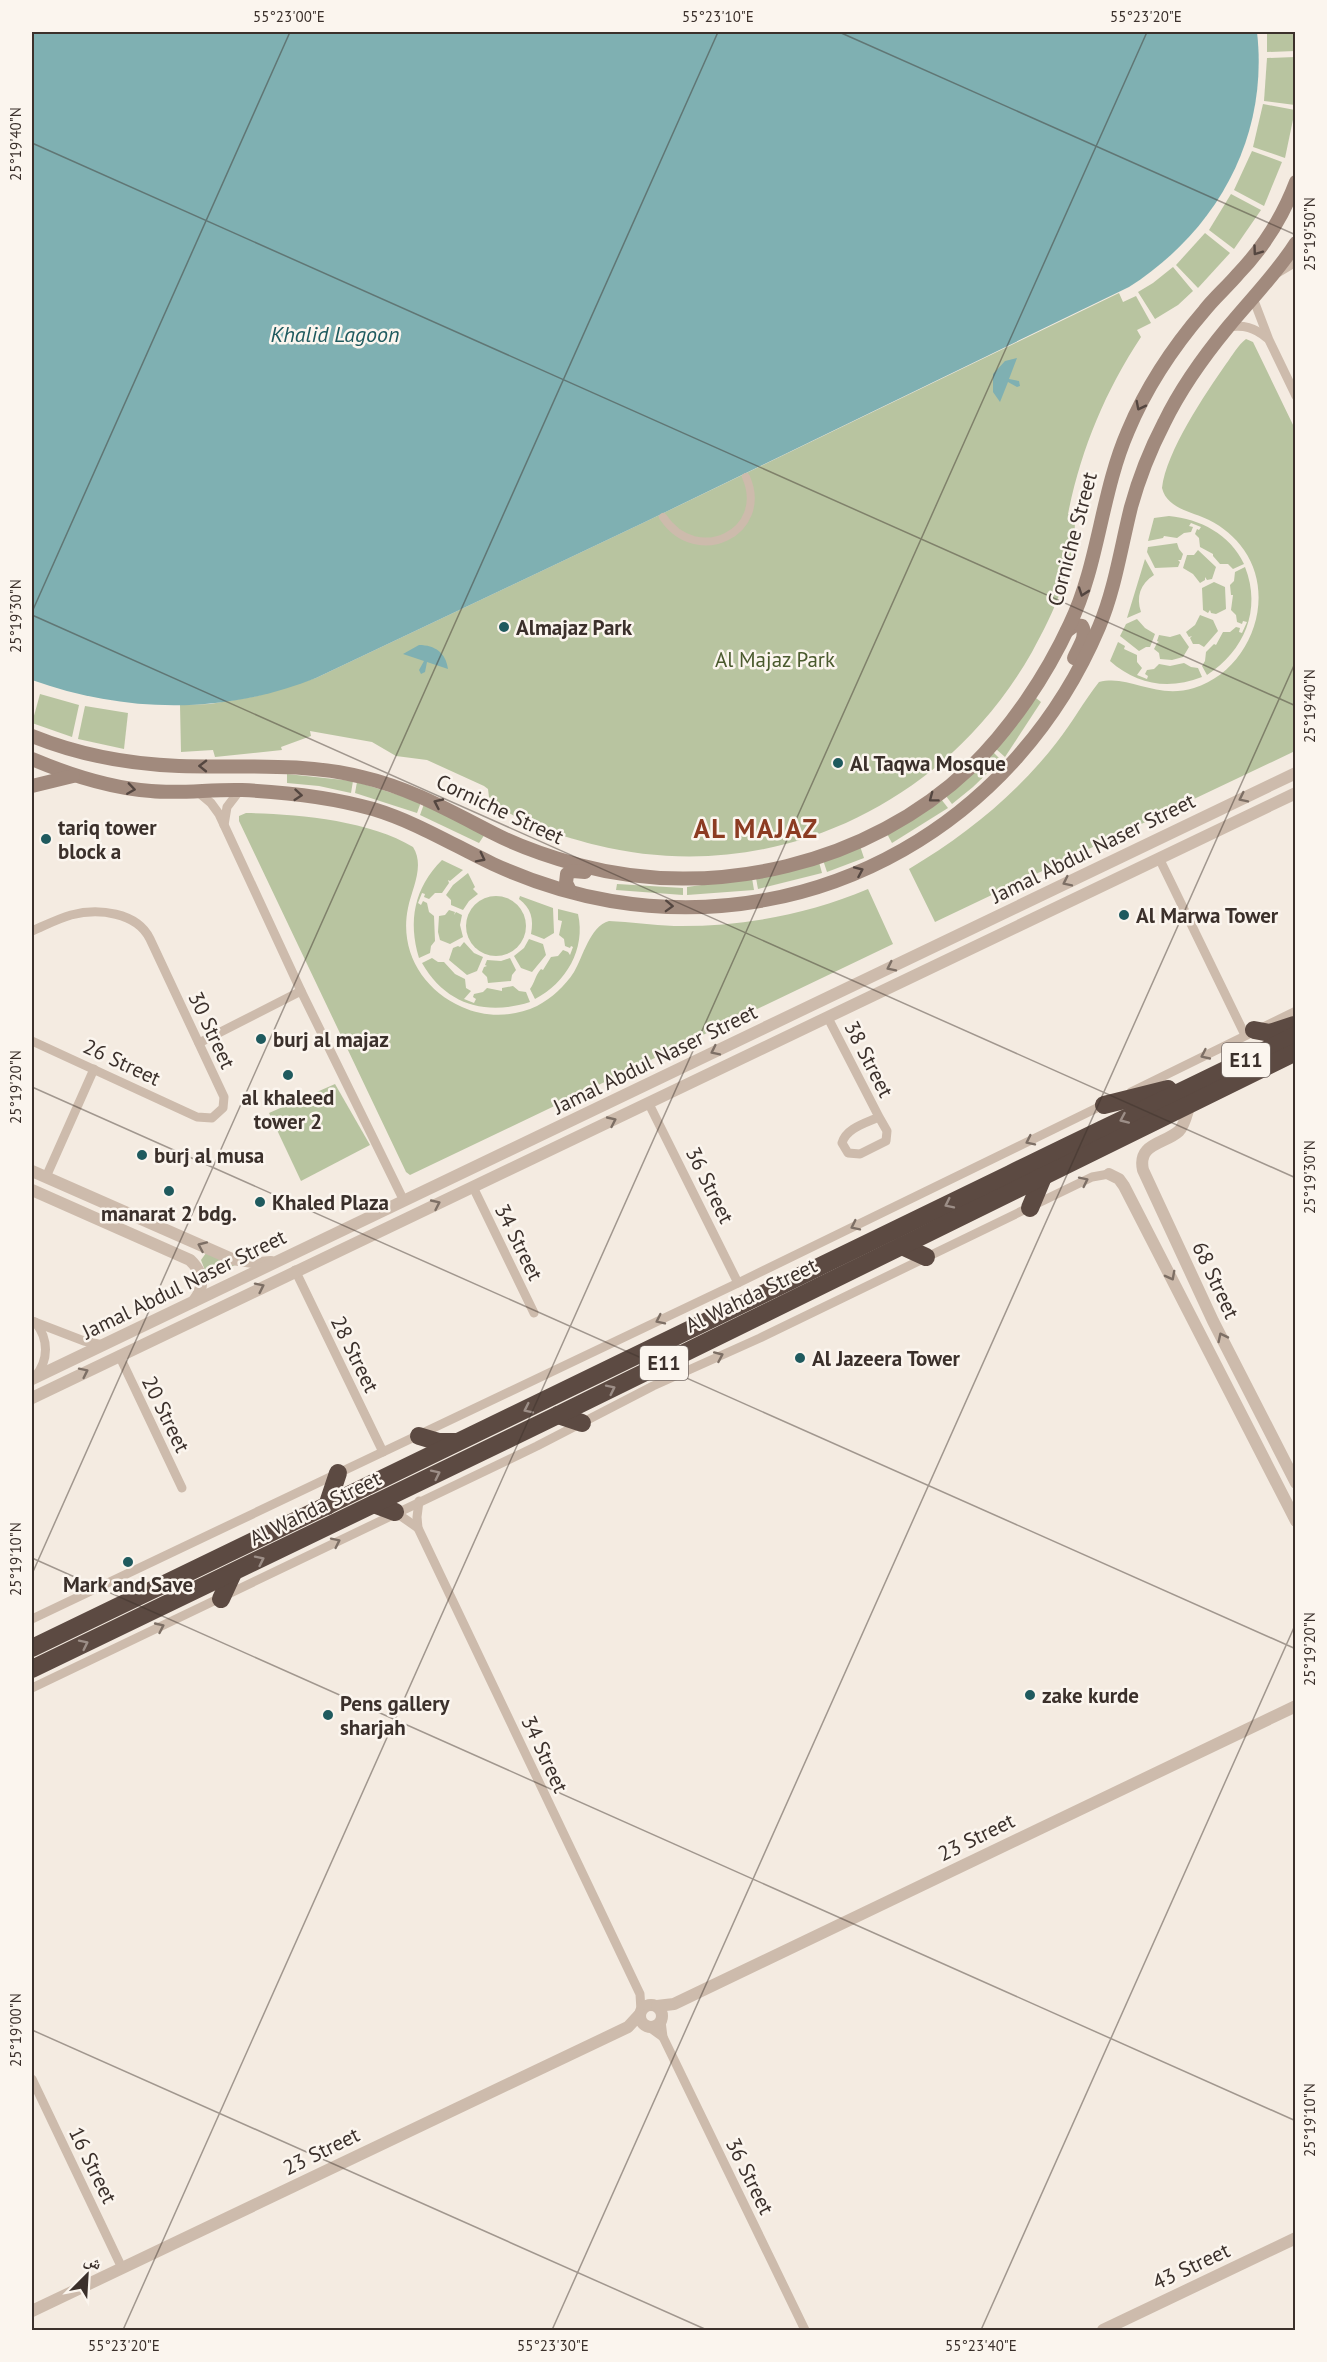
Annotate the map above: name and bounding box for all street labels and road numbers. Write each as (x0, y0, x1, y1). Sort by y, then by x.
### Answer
street label: Corniche Street (1041, 469, 1103, 609)
street label: Corniche Street (432, 768, 568, 850)
street label: Jamal Abdul Naser Street (986, 787, 1199, 910)
street label: 30 Street (182, 987, 242, 1073)
street label: Jamal Abdul Naser Street (548, 998, 761, 1121)
street label: 38 Street (838, 1016, 900, 1102)
street label: 26 Street (79, 1032, 165, 1092)
road number: E11 (1222, 1043, 1270, 1077)
street label: 36 Street (680, 1142, 740, 1228)
street label: 34 Street (489, 1199, 549, 1285)
street label: Jamal Abdul Naser Street (77, 1223, 290, 1346)
street label: 68 Street (1186, 1237, 1246, 1323)
street label: Al Wahda Street (681, 1252, 821, 1338)
street label: 28 Street (325, 1311, 385, 1397)
road number: E11 (640, 1346, 688, 1380)
street label: 20 Street (136, 1371, 196, 1457)
street label: Al Wahda Street (245, 1465, 385, 1551)
street label: 34 Street (515, 1711, 575, 1797)
street label: 23 Street (933, 1807, 1019, 1867)
street label: 23 Street (278, 2121, 364, 2181)
street label: 16 Street (63, 2122, 123, 2208)
street label: 36 Street (720, 2133, 780, 2219)
street label: 43 Street (1148, 2236, 1234, 2296)

